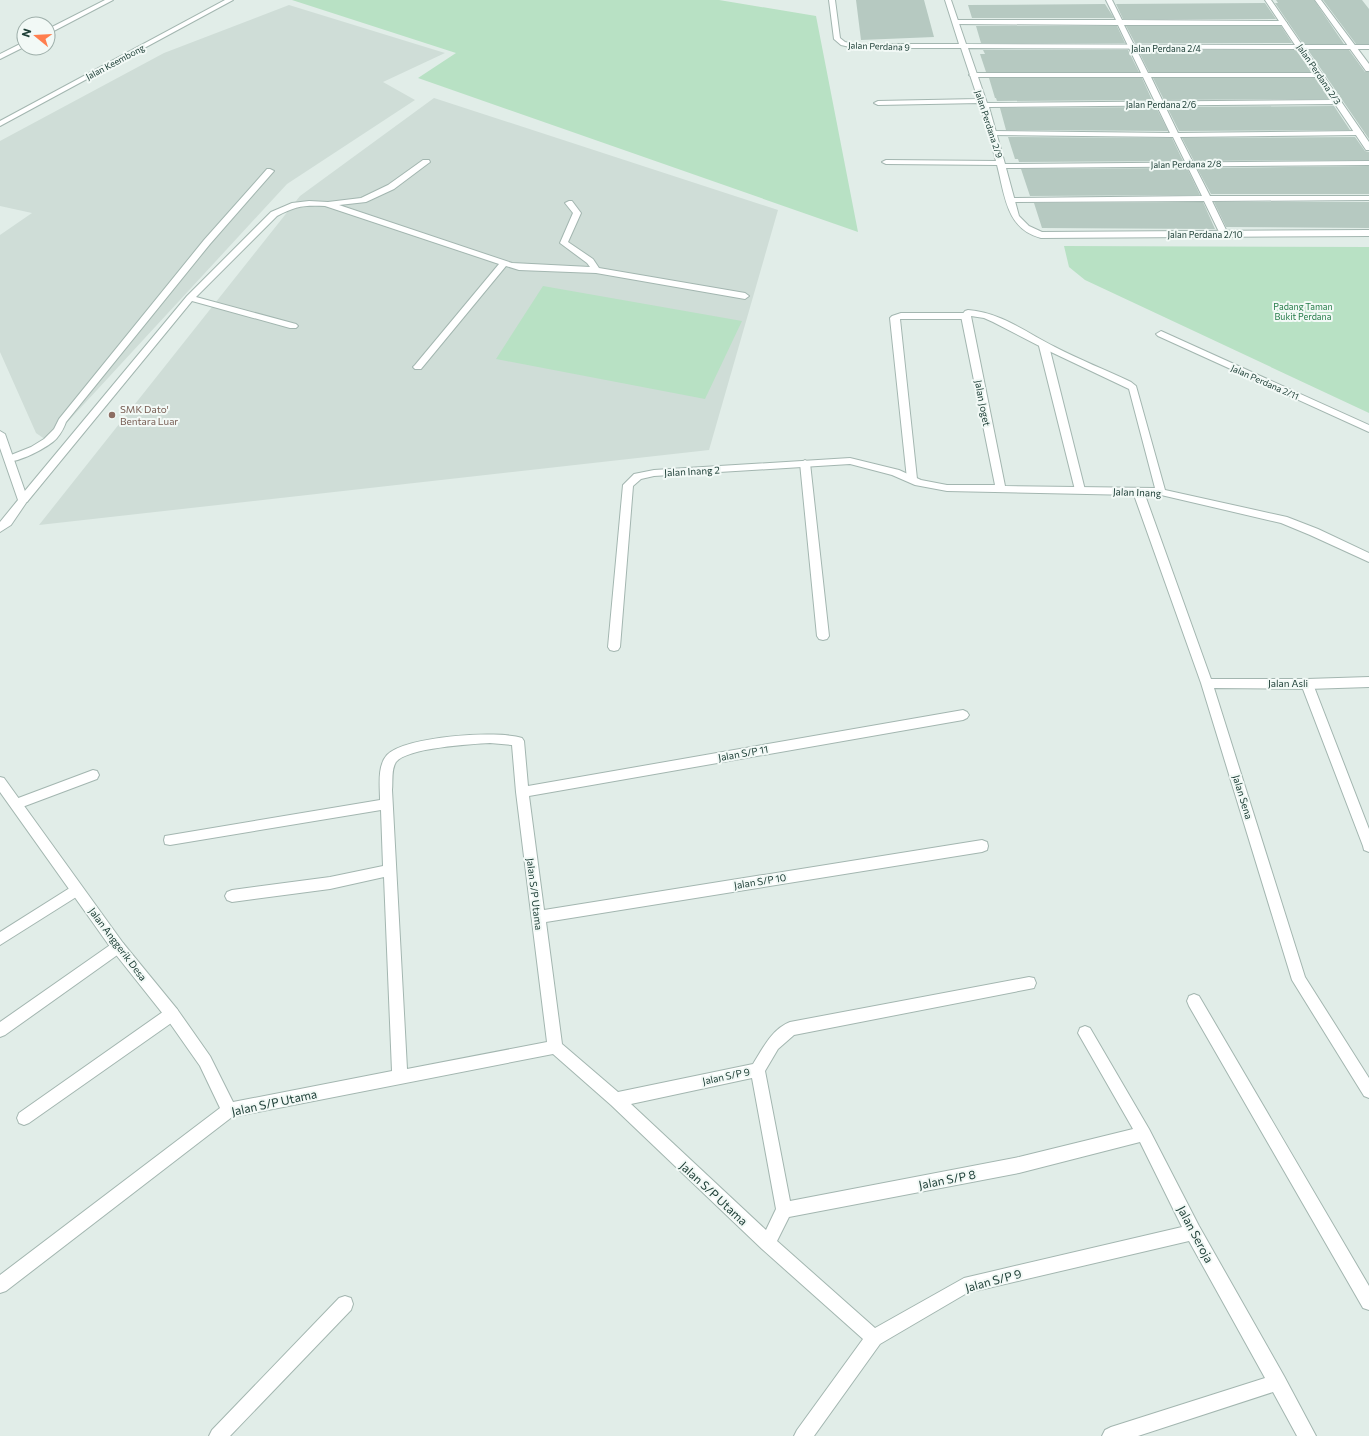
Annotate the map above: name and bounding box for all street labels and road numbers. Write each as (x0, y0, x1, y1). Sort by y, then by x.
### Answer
street label: Jalan Perdana 9 (848, 39, 910, 53)
street label: Jalan Keembong (84, 42, 146, 82)
street label: Jalan Perdana 2/3 (1295, 42, 1343, 106)
street label: Jalan Perdana 2/4 (1131, 43, 1202, 54)
street label: Jalan Perdana 2/9 (973, 89, 1005, 159)
street label: Jalan Perdana 2/6 (1126, 99, 1196, 110)
street label: Jalan Perdana 2/8 (1151, 158, 1221, 170)
street label: Jalan Perdana 2/10 (1167, 229, 1243, 240)
street label: Jalan Perdana 2/11 (1229, 362, 1301, 402)
street label: Jalan Joget (973, 379, 993, 427)
street label: Jalan Inang 2 (664, 464, 721, 478)
street label: Jalan Inang (1113, 485, 1162, 499)
street label: Jalan Asli (1268, 677, 1308, 689)
street label: Jalan S/P 11 (717, 743, 769, 763)
street label: Jalan Sena (1231, 773, 1255, 821)
street label: Jalan S/P Utama (525, 857, 545, 931)
street label: Jalan S/P 10 (733, 871, 787, 891)
street label: Jalan Anggerik Desa (87, 905, 149, 983)
street label: Jalan S/P 9 (701, 1065, 751, 1087)
street label: Jalan S/P Utama (230, 1086, 318, 1119)
street label: Jalan S/P Utama (677, 1158, 751, 1229)
street label: Jalan S/P 8 (917, 1167, 977, 1192)
street label: Jalan Seroja (1174, 1203, 1217, 1265)
street label: Jalan S/P 9 (963, 1266, 1023, 1295)

